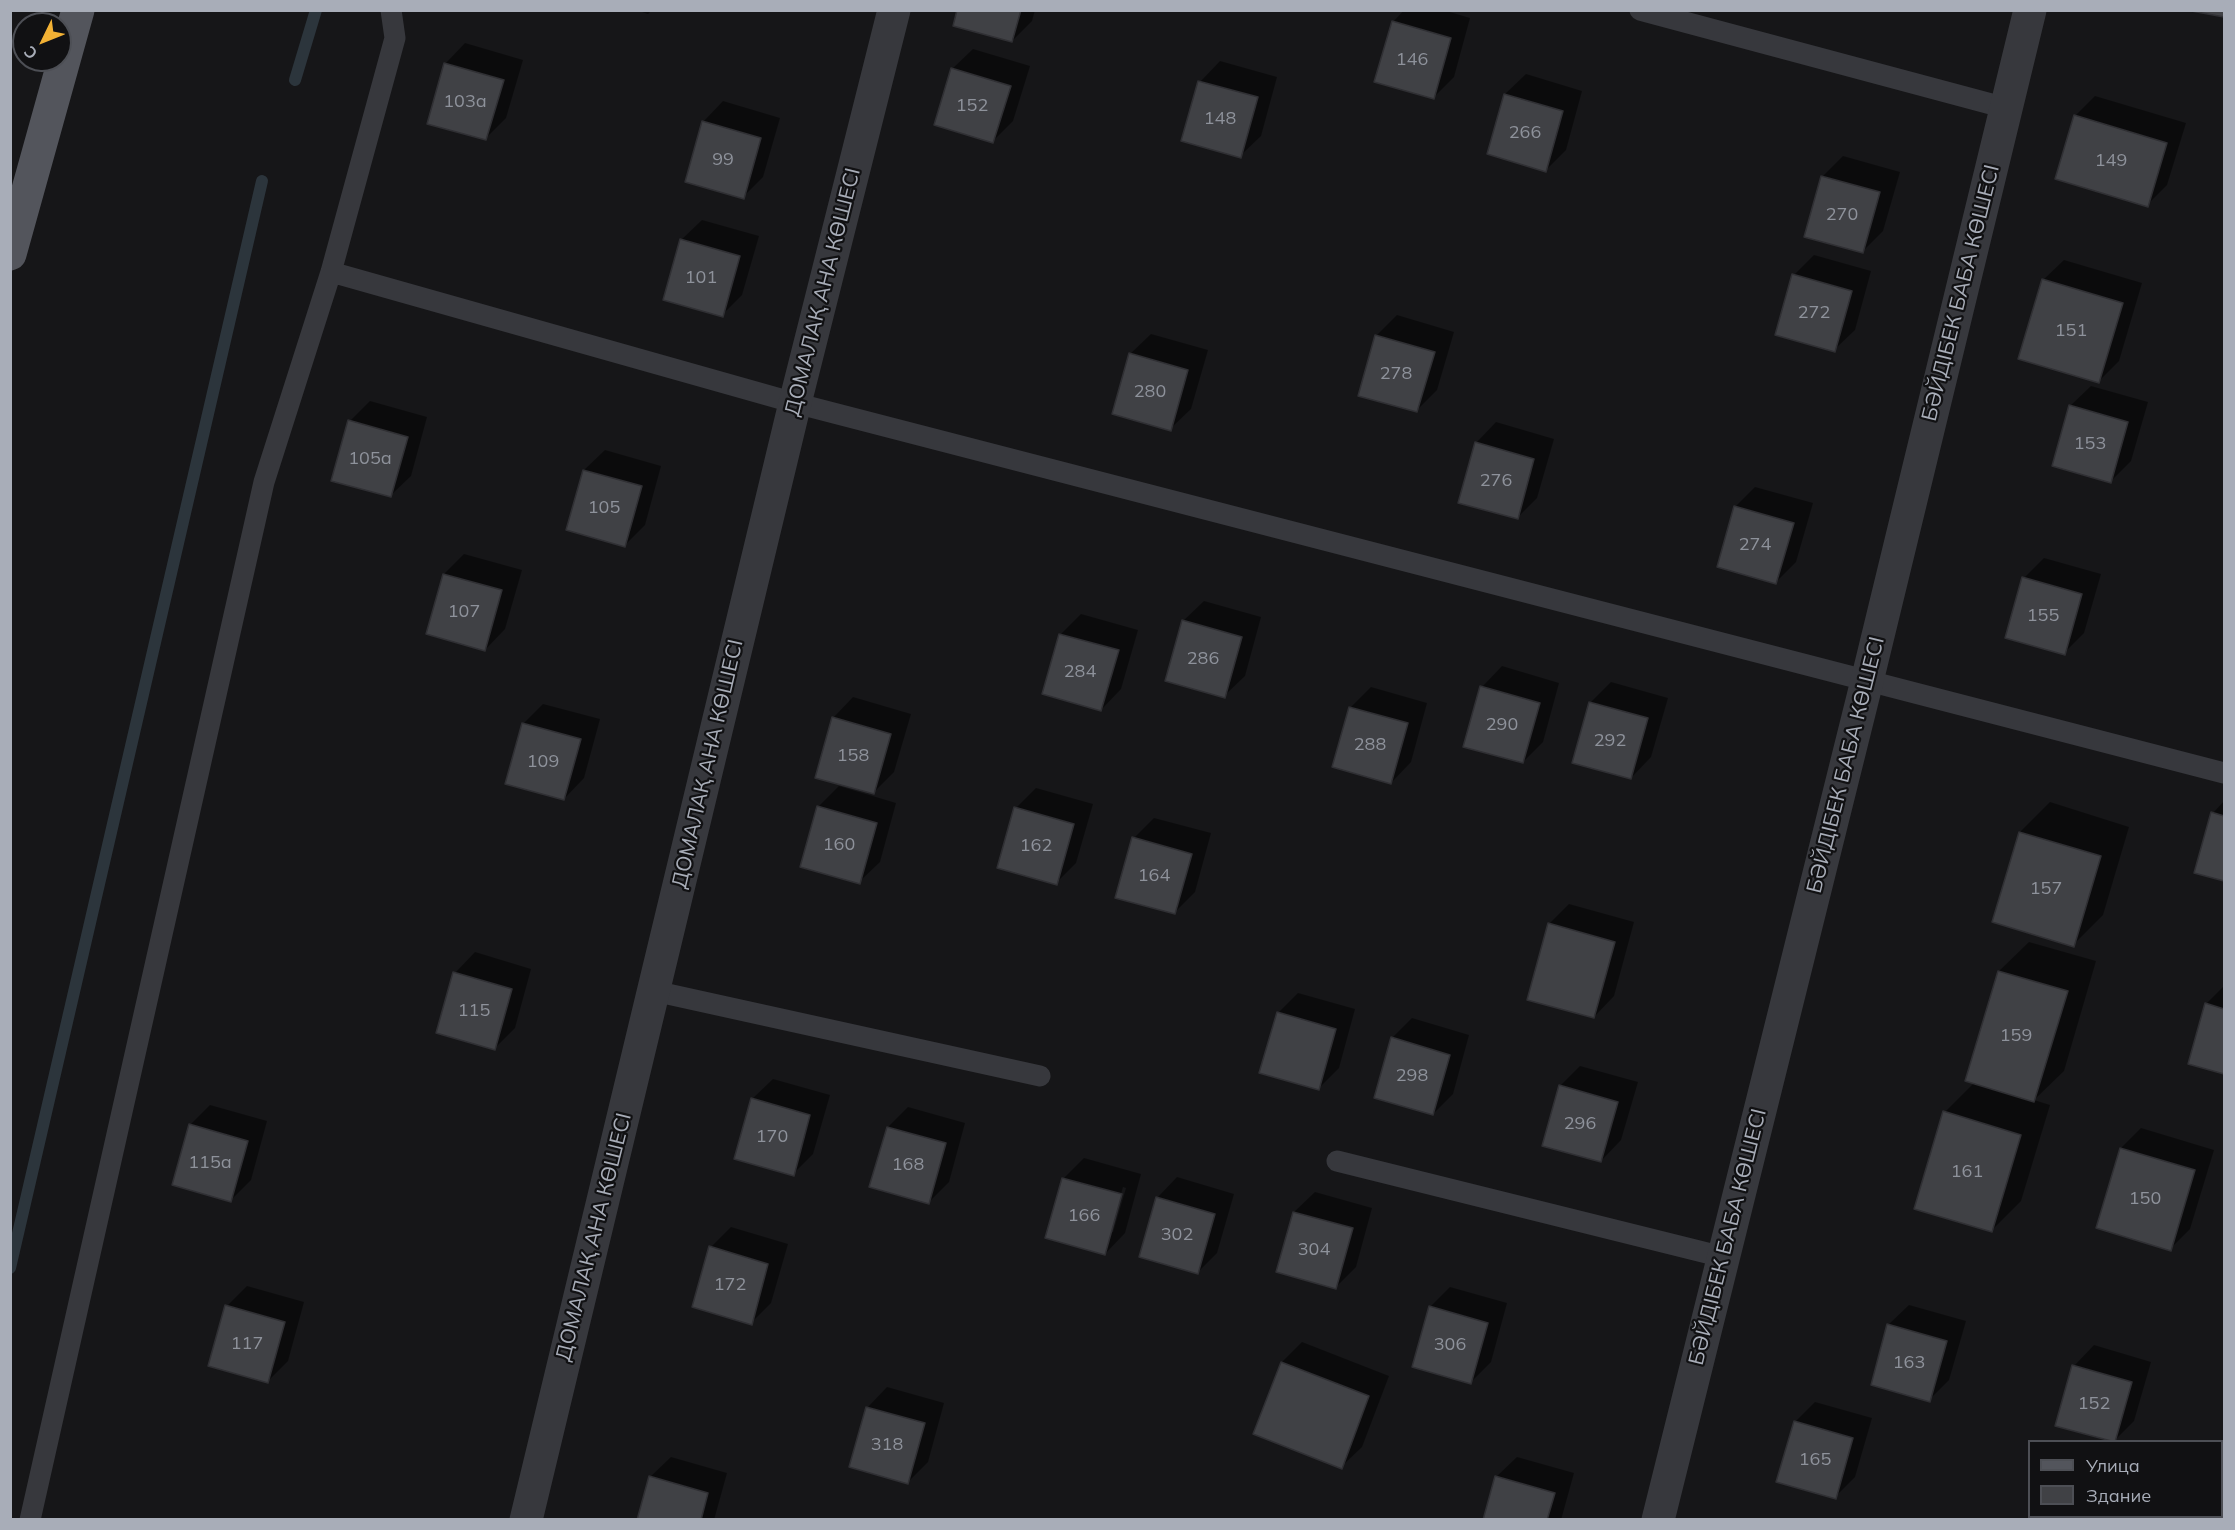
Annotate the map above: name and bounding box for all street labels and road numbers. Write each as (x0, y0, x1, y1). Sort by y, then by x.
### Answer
street label: БӘЙДІБЕК БАБА КӨШЕСІ (1917, 162, 2005, 424)
street label: ДОМАЛАҚ АНА КӨШЕСІ (780, 165, 866, 419)
street label: БӘЙДІБЕК БАБА КӨШЕСІ (1802, 634, 1890, 896)
street label: ДОМАЛАҚ АНА КӨШЕСІ (667, 637, 749, 891)
street label: БӘЙДІБЕК БАБА КӨШЕСІ (1684, 1106, 1772, 1368)
street label: ДОМАЛАҚ АНА КӨШЕСІ (551, 1110, 637, 1364)

